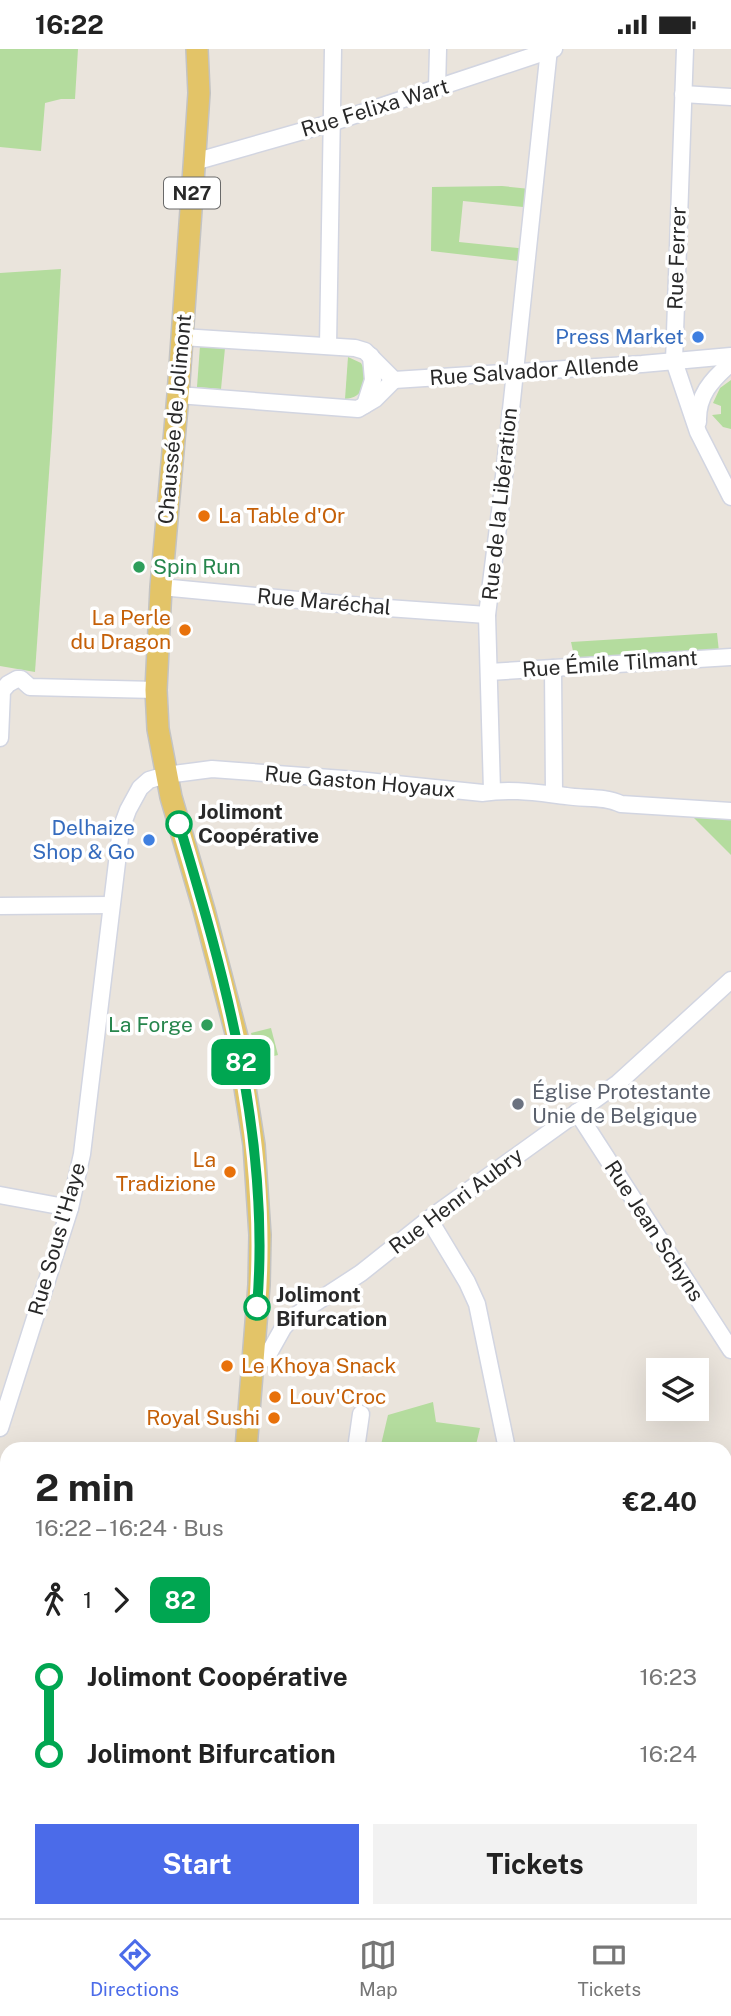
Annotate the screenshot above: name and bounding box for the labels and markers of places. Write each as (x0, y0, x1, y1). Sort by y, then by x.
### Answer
place label: Press Market (555, 324, 684, 349)
marker: Press Market (690, 329, 706, 345)
place label: La Table d'Or (218, 503, 345, 528)
marker: La Table d'Or (196, 508, 212, 524)
place label: Spin Run (153, 554, 241, 579)
marker: Spin Run (131, 559, 147, 575)
place label: La Perle du Dragon (70, 605, 171, 654)
marker: La Perle du Dragon (177, 622, 193, 638)
place label: Jolimont Coopérative (198, 799, 319, 848)
marker: Jolimont Coopérative (166, 811, 192, 837)
place label: Delhaize Shop & Go (32, 815, 135, 864)
marker: Delhaize Shop & Go (141, 832, 157, 848)
place label: La Forge (108, 1012, 193, 1037)
marker: La Forge (199, 1017, 215, 1033)
place label: Église Protestante Unie de Belgique (532, 1079, 711, 1128)
marker: Église Protestante Unie de Belgique (510, 1096, 526, 1112)
place label: La Tradizione (116, 1147, 216, 1196)
marker: La Tradizione (222, 1164, 238, 1180)
place label: Jolimont Bifurcation (276, 1282, 387, 1331)
marker: Jolimont Bifurcation (244, 1294, 270, 1320)
place label: Le Khoya Snack (241, 1353, 396, 1378)
marker: Le Khoya Snack (219, 1358, 235, 1374)
place label: Louv'Croc (289, 1384, 387, 1409)
marker: Louv'Croc (267, 1389, 283, 1405)
place label: Royal Sushi (146, 1405, 260, 1430)
marker: Royal Sushi (266, 1410, 282, 1426)

